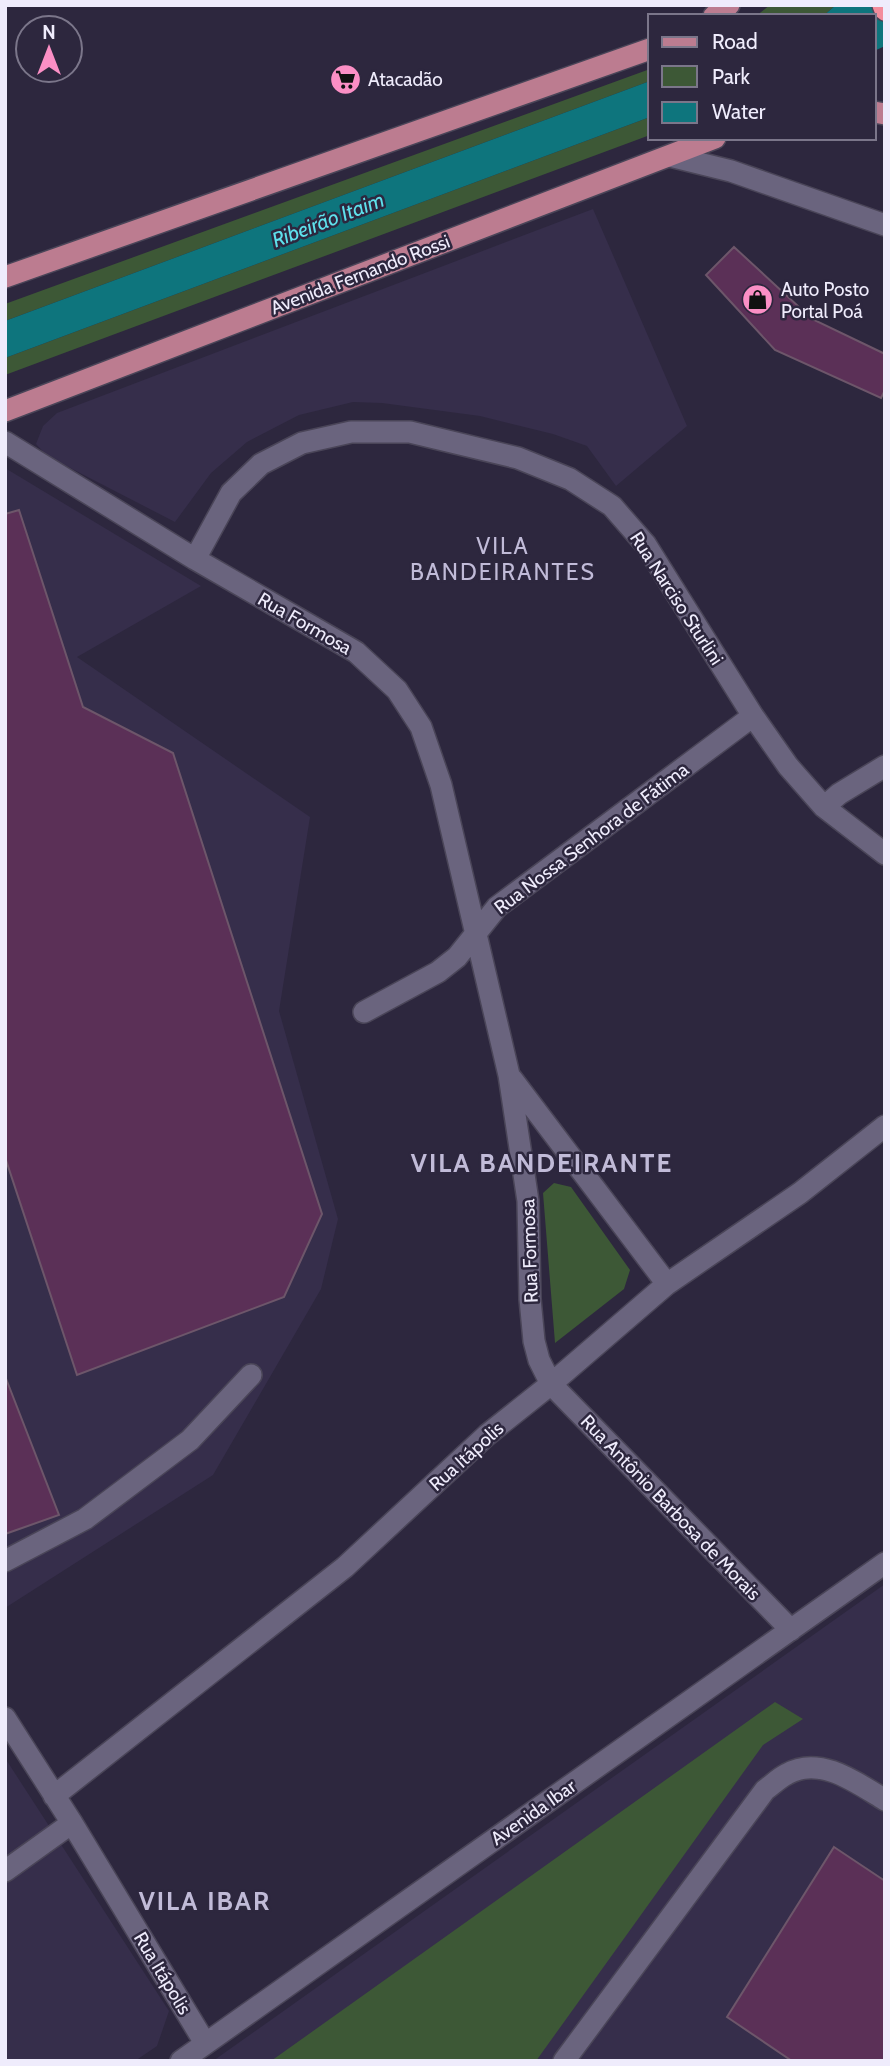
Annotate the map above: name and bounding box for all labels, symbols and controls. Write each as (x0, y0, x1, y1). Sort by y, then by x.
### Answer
north arrow (14, 14, 84, 84)
legend (648, 14, 876, 140)
text: N (42, 21, 56, 44)
text: Road (712, 29, 758, 54)
supermarket icon: Atacadão (328, 62, 362, 96)
text: Park (712, 64, 750, 89)
place label: Atacadão (368, 68, 443, 91)
text: Water (712, 99, 766, 124)
water label: Ribeirão Itaim (268, 187, 387, 252)
street label: Avenida Fernando Rossi (267, 230, 453, 319)
place label: Auto Posto Portal Poá (781, 278, 869, 323)
shop icon: Auto Posto Portal Poá (741, 283, 775, 317)
street label: Rua Narciso Sturlini (625, 527, 728, 669)
district label: VILA BANDEIRANTES (410, 532, 596, 586)
street label: Rua Formosa (254, 587, 356, 659)
street label: Rua Nossa Senhora de Fátima (490, 758, 693, 919)
district label: VILA BANDEIRANTE (411, 1147, 673, 1179)
street label: Rua Formosa (516, 1198, 543, 1303)
street label: Rua Antônio Barbosa de Morais (576, 1410, 765, 1605)
street label: Rua Itápolis (424, 1417, 508, 1496)
street label: Avenida Ibar (486, 1775, 580, 1850)
district label: VILA IBAR (139, 1885, 271, 1917)
street label: Rua Itápolis (129, 1928, 196, 2019)

